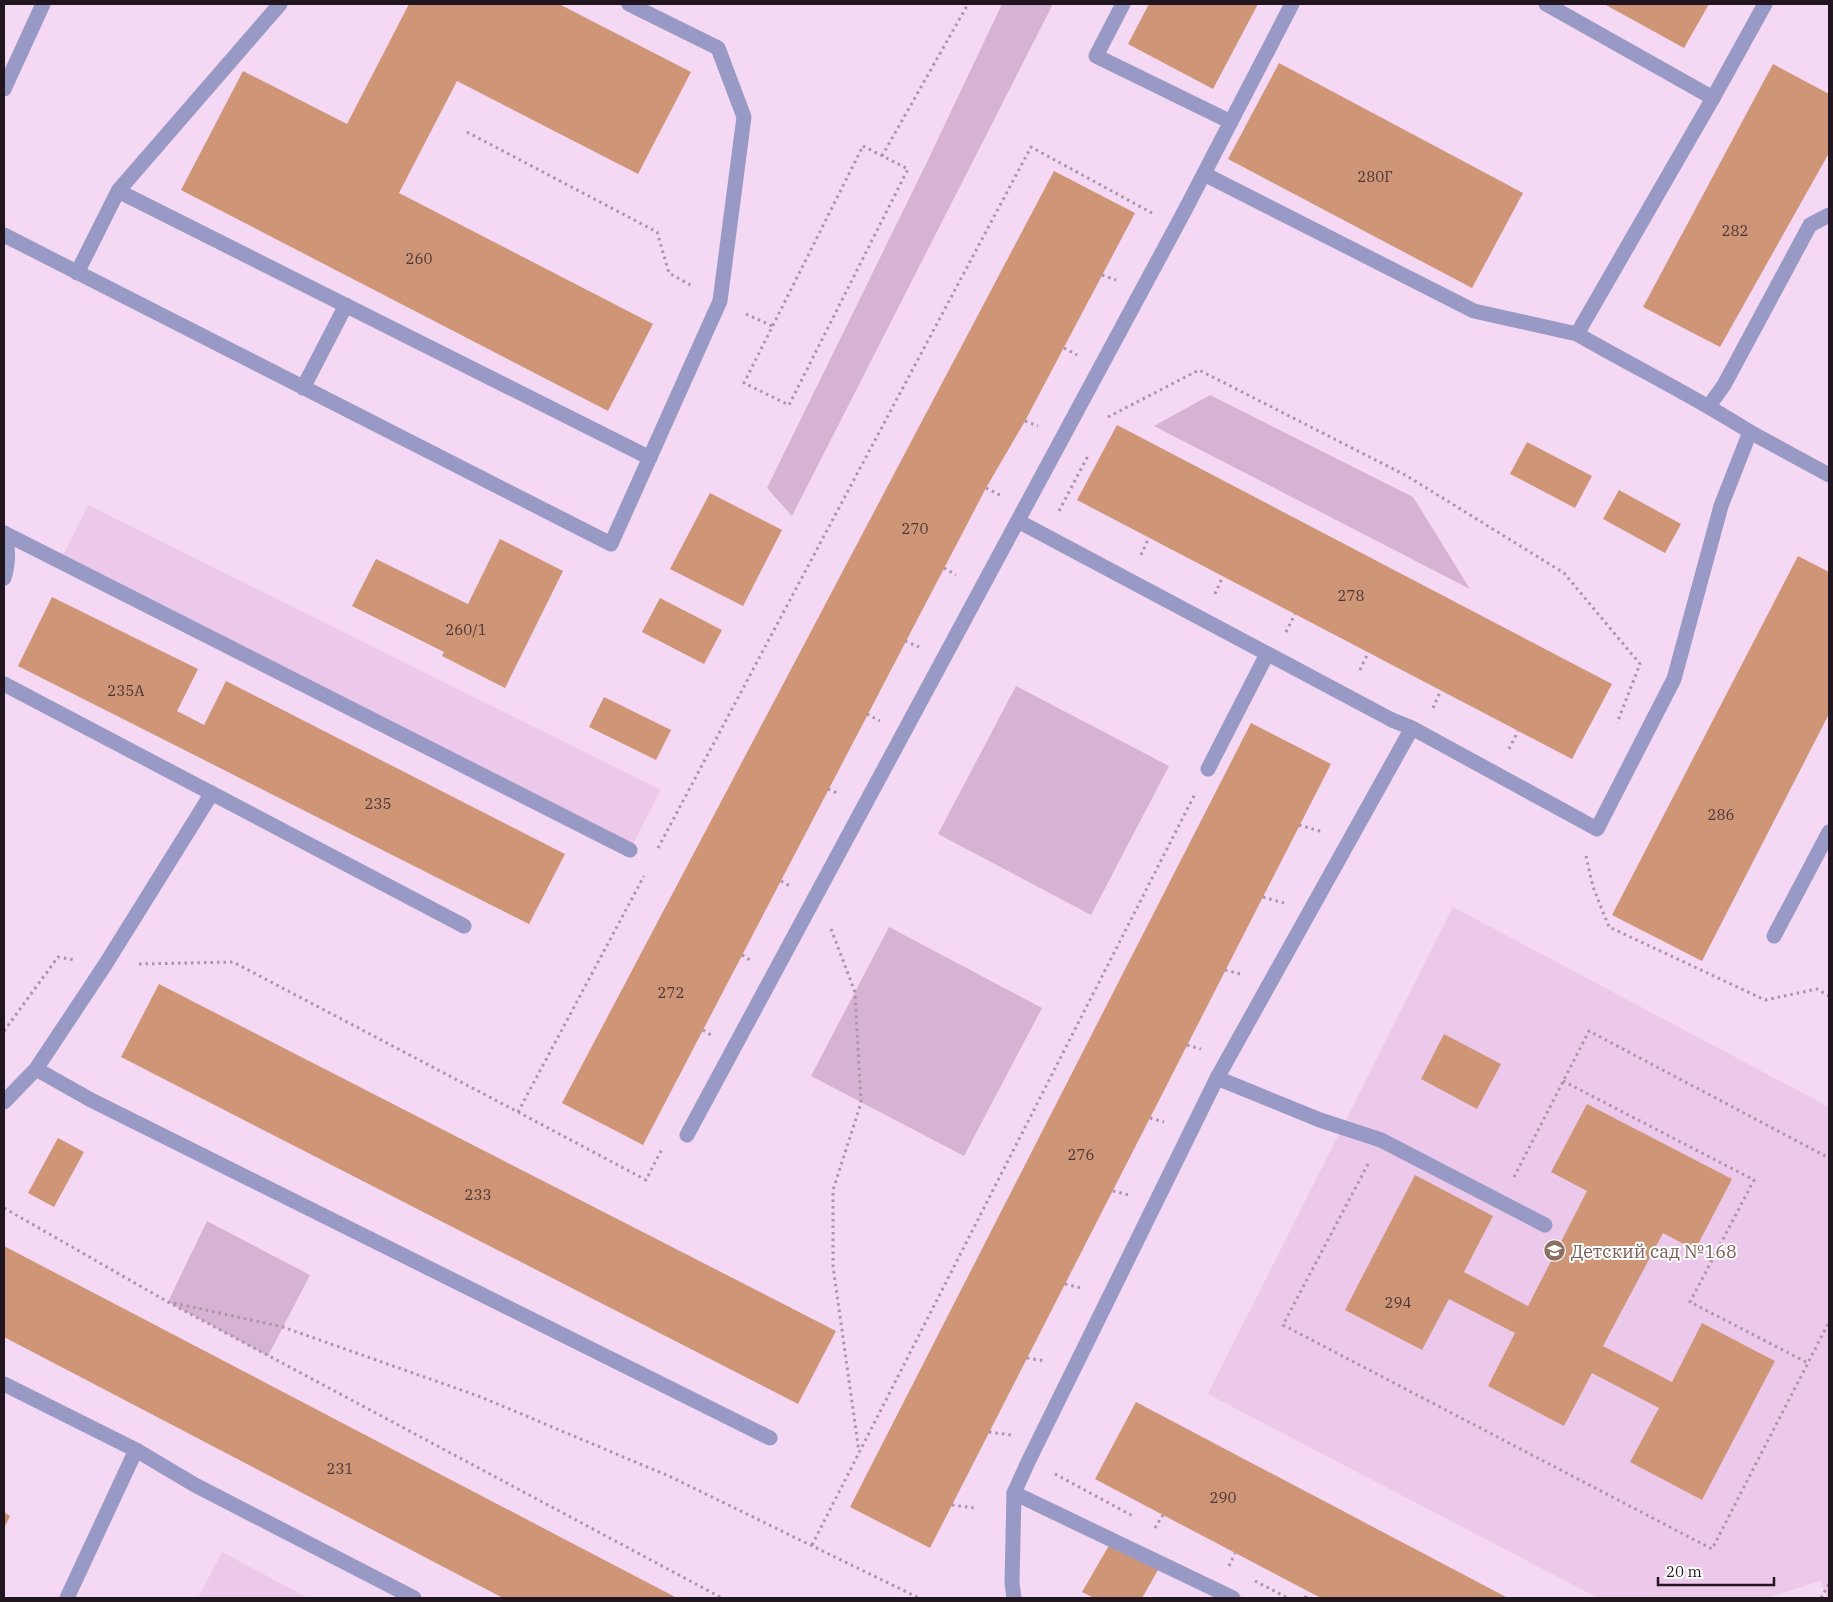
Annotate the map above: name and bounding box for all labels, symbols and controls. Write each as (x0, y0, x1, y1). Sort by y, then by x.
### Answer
house number: 280Г (1357, 167, 1393, 186)
house number: 282 (1721, 221, 1749, 240)
house number: 260 (405, 249, 433, 268)
house number: 270 (901, 519, 929, 538)
house number: 278 (1337, 586, 1365, 605)
house number: 260/1 (445, 620, 487, 639)
house number: 235А (107, 681, 145, 700)
house number: 235 (364, 794, 392, 813)
house number: 286 (1707, 805, 1735, 824)
house number: 272 (657, 983, 685, 1002)
house number: 276 (1067, 1145, 1095, 1164)
house number: 233 (464, 1185, 492, 1204)
school or university icon: Детский сад №168 (1543, 1239, 1567, 1263)
place label: Детский сад №168 (1571, 1240, 1737, 1263)
house number: 294 (1384, 1293, 1412, 1312)
house number: 231 (326, 1459, 354, 1478)
house number: 290 (1209, 1488, 1237, 1507)
scale bar (1658, 1554, 1774, 1586)
text: 20 m (1666, 1562, 1702, 1581)

